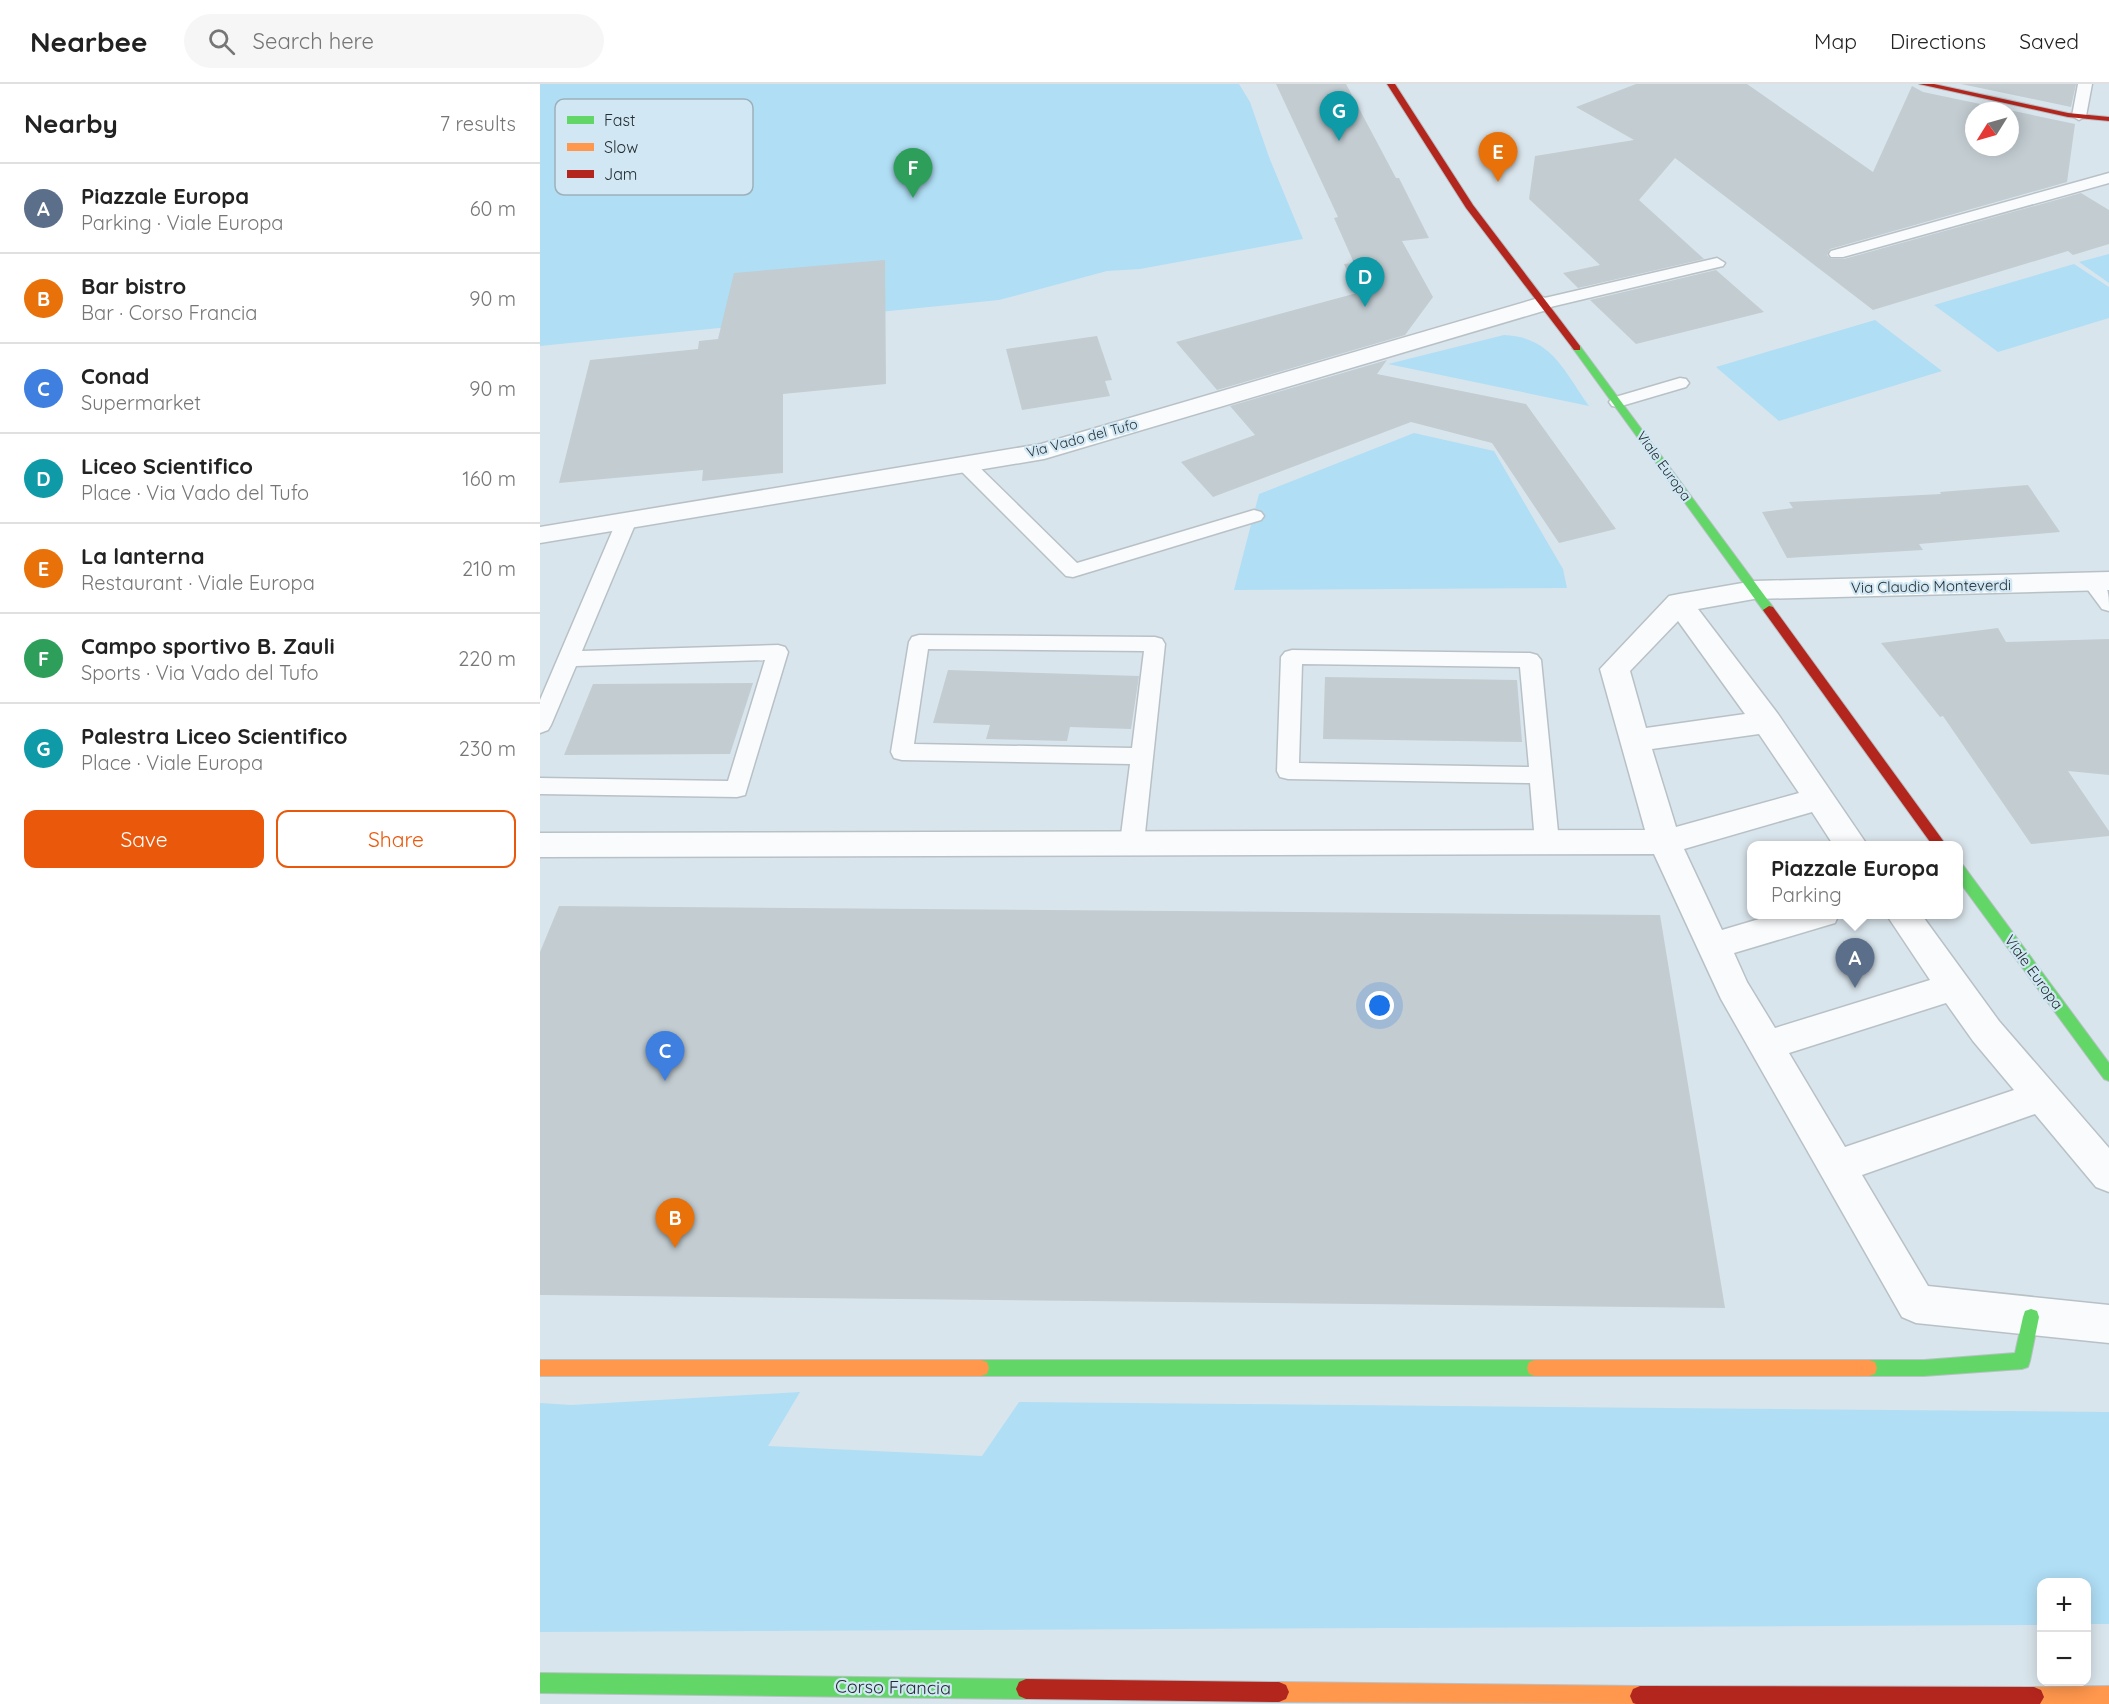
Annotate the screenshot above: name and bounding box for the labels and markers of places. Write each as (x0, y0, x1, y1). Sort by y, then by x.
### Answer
pin: G (1320, 92, 1358, 141)
pin: E (1478, 132, 1518, 182)
pin: F (894, 148, 932, 198)
pin: D (1346, 258, 1384, 307)
pin: A (1836, 938, 1874, 988)
pin: C (646, 1032, 684, 1081)
pin: B (656, 1198, 694, 1248)

